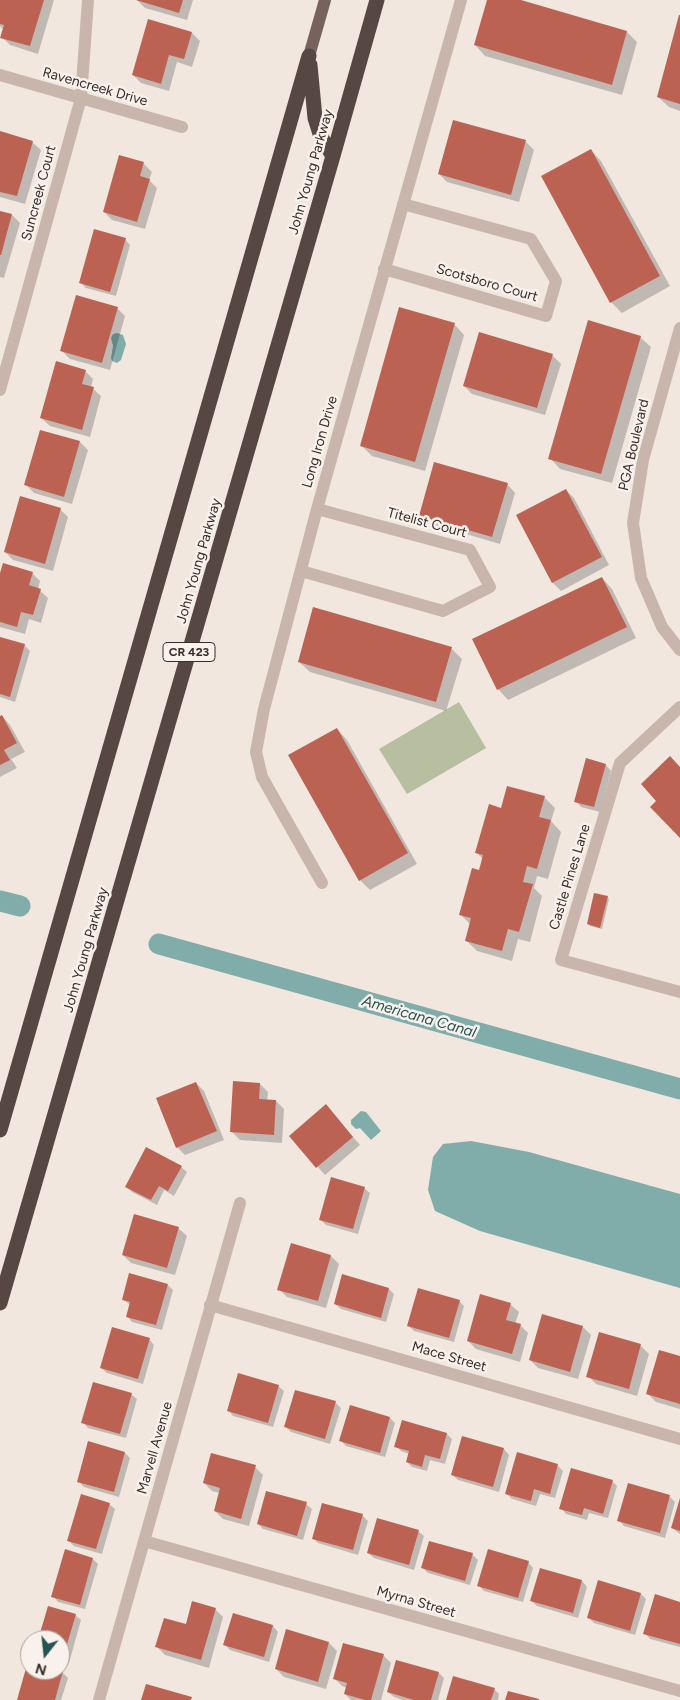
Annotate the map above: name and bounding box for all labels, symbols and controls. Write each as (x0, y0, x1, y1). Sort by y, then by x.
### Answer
street label: Ravencreek Drive (40, 64, 150, 110)
street label: John Young Parkway (285, 108, 337, 236)
street label: Suncreek Court (18, 143, 60, 243)
street label: Scotsboro Court (434, 260, 540, 306)
street label: Long Iron Drive (299, 394, 341, 490)
street label: PGA Boulevard (615, 397, 653, 493)
street label: John Young Parkway (173, 497, 225, 625)
street label: Titelist Court (385, 504, 469, 542)
road number: CR 423 (163, 642, 215, 662)
street label: Castle Pines Lane (546, 822, 594, 932)
street label: John Young Parkway (60, 886, 112, 1014)
water label: Americana Canal (360, 992, 478, 1042)
street label: Mace Street (410, 1338, 488, 1376)
street label: Marvell Avenue (134, 1400, 176, 1496)
street label: Myrna Street (374, 1583, 458, 1621)
north arrow (20, 1630, 70, 1680)
text: N (33, 1659, 49, 1679)

